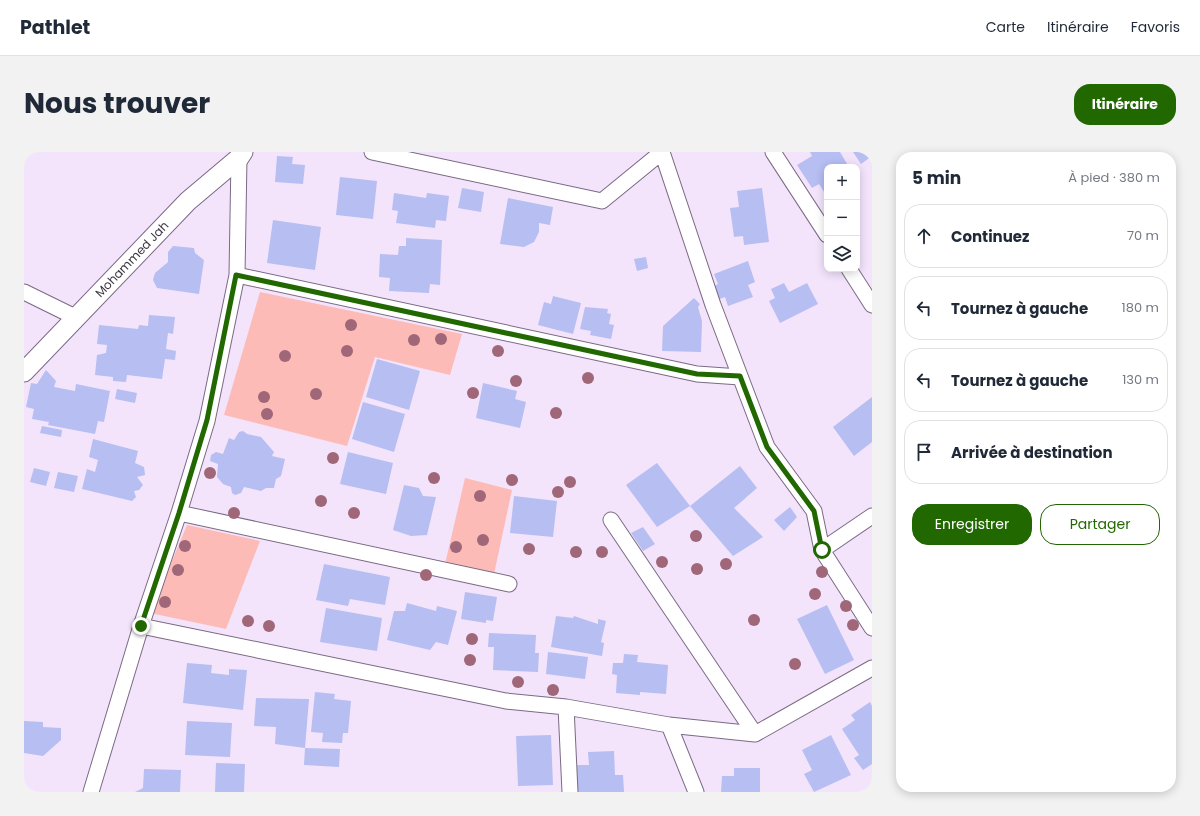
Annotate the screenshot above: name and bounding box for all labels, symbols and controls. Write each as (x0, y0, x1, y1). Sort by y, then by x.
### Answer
text: Pathlet (20, 14, 90, 41)
text: Carte (986, 17, 1025, 37)
text: Itinéraire (1047, 17, 1109, 37)
text: Favoris (1131, 17, 1180, 37)
text: Nous trouver (24, 84, 210, 123)
button: Itinéraire (1074, 84, 1176, 125)
map controls (824, 164, 860, 272)
button: + (824, 164, 860, 200)
text: 5 min (912, 166, 961, 190)
text: À pied · 380 m (1068, 168, 1160, 187)
button: − (824, 200, 860, 236)
street label: Mohammed Jah (91, 217, 172, 301)
icon: ahead (913, 225, 935, 247)
text: Continuez (951, 226, 1030, 247)
text: 70 m (1127, 226, 1159, 245)
button: layers (824, 236, 860, 272)
icon: left (913, 297, 935, 319)
text: Tournez à gauche (951, 298, 1088, 319)
text: 180 m (1122, 298, 1159, 317)
icon: left (913, 369, 935, 391)
text: Tournez à gauche (951, 370, 1088, 391)
text: 130 m (1122, 370, 1159, 389)
icon: arrive (913, 441, 935, 463)
text: Arrivée à destination (951, 442, 1113, 463)
button: Enregistrer (912, 504, 1032, 545)
button: Partager (1040, 504, 1160, 545)
route start (813, 541, 831, 559)
route end (132, 617, 150, 635)

